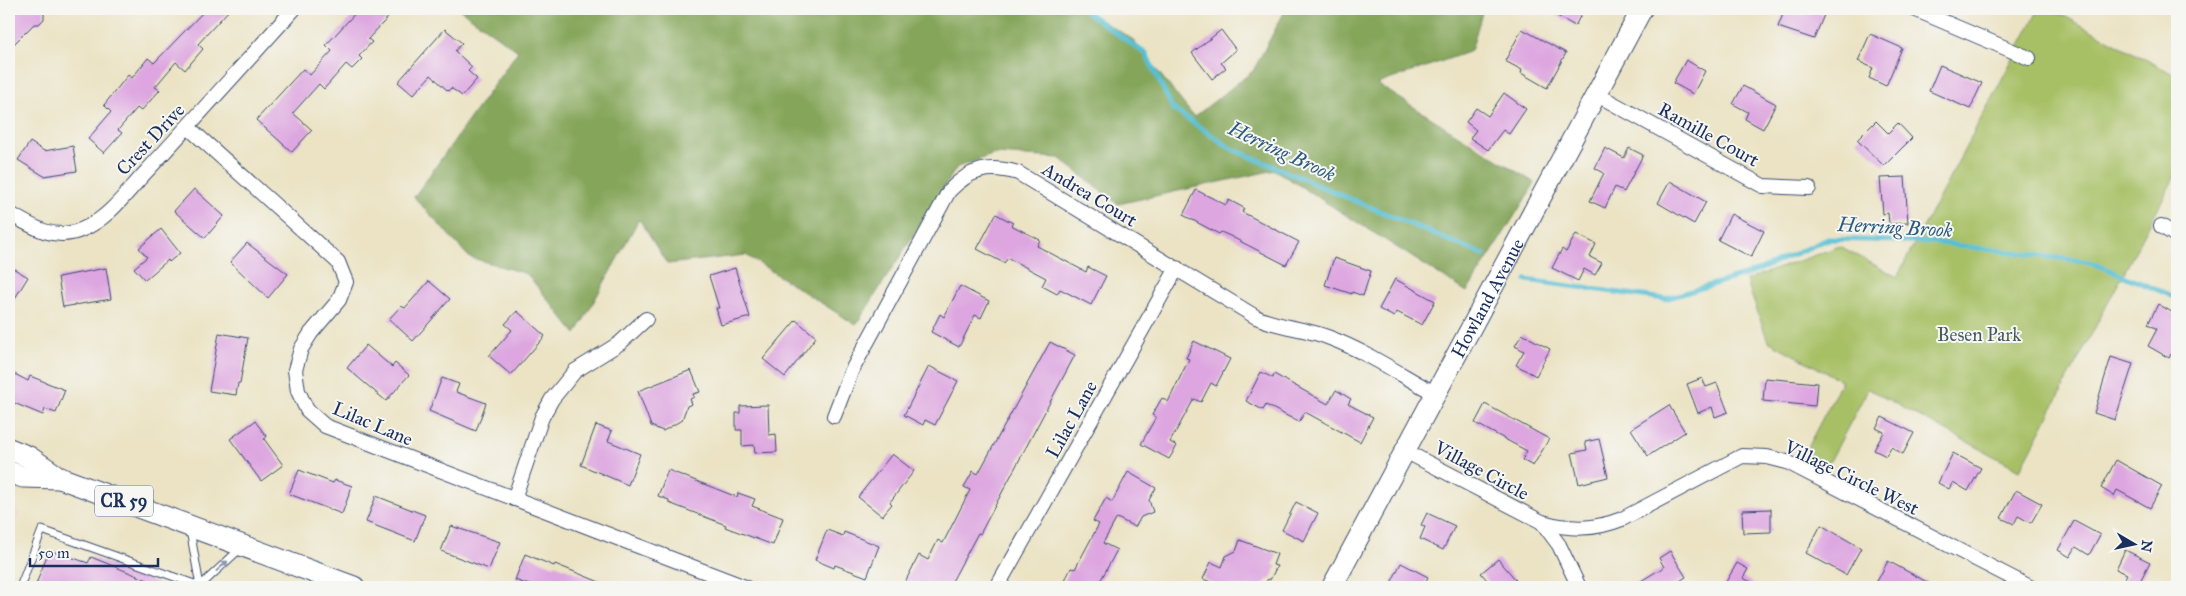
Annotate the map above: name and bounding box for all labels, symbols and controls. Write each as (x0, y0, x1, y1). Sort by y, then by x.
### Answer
street label: Ramille Court (1654, 97, 1763, 172)
street label: Crest Drive (111, 99, 189, 180)
water label: Herring Brook (1224, 115, 1339, 186)
street label: Andrea Court (1037, 157, 1141, 232)
water label: Herring Brook (1836, 212, 1953, 242)
street label: Howland Avenue (1446, 234, 1529, 362)
park label: Besen Park (1937, 323, 2021, 346)
street label: Lilac Lane (1041, 377, 1102, 462)
street label: Lilac Lane (329, 396, 416, 451)
street label: Village Circle (1429, 435, 1533, 506)
street label: Village Circle West (1779, 435, 1923, 521)
road number: CR 59 (95, 486, 153, 516)
north arrow (2108, 518, 2158, 568)
scale bar (30, 536, 158, 568)
text: N (2137, 539, 2156, 553)
text: 50 m (38, 544, 70, 562)
one-way arrow (216, 560, 228, 572)

